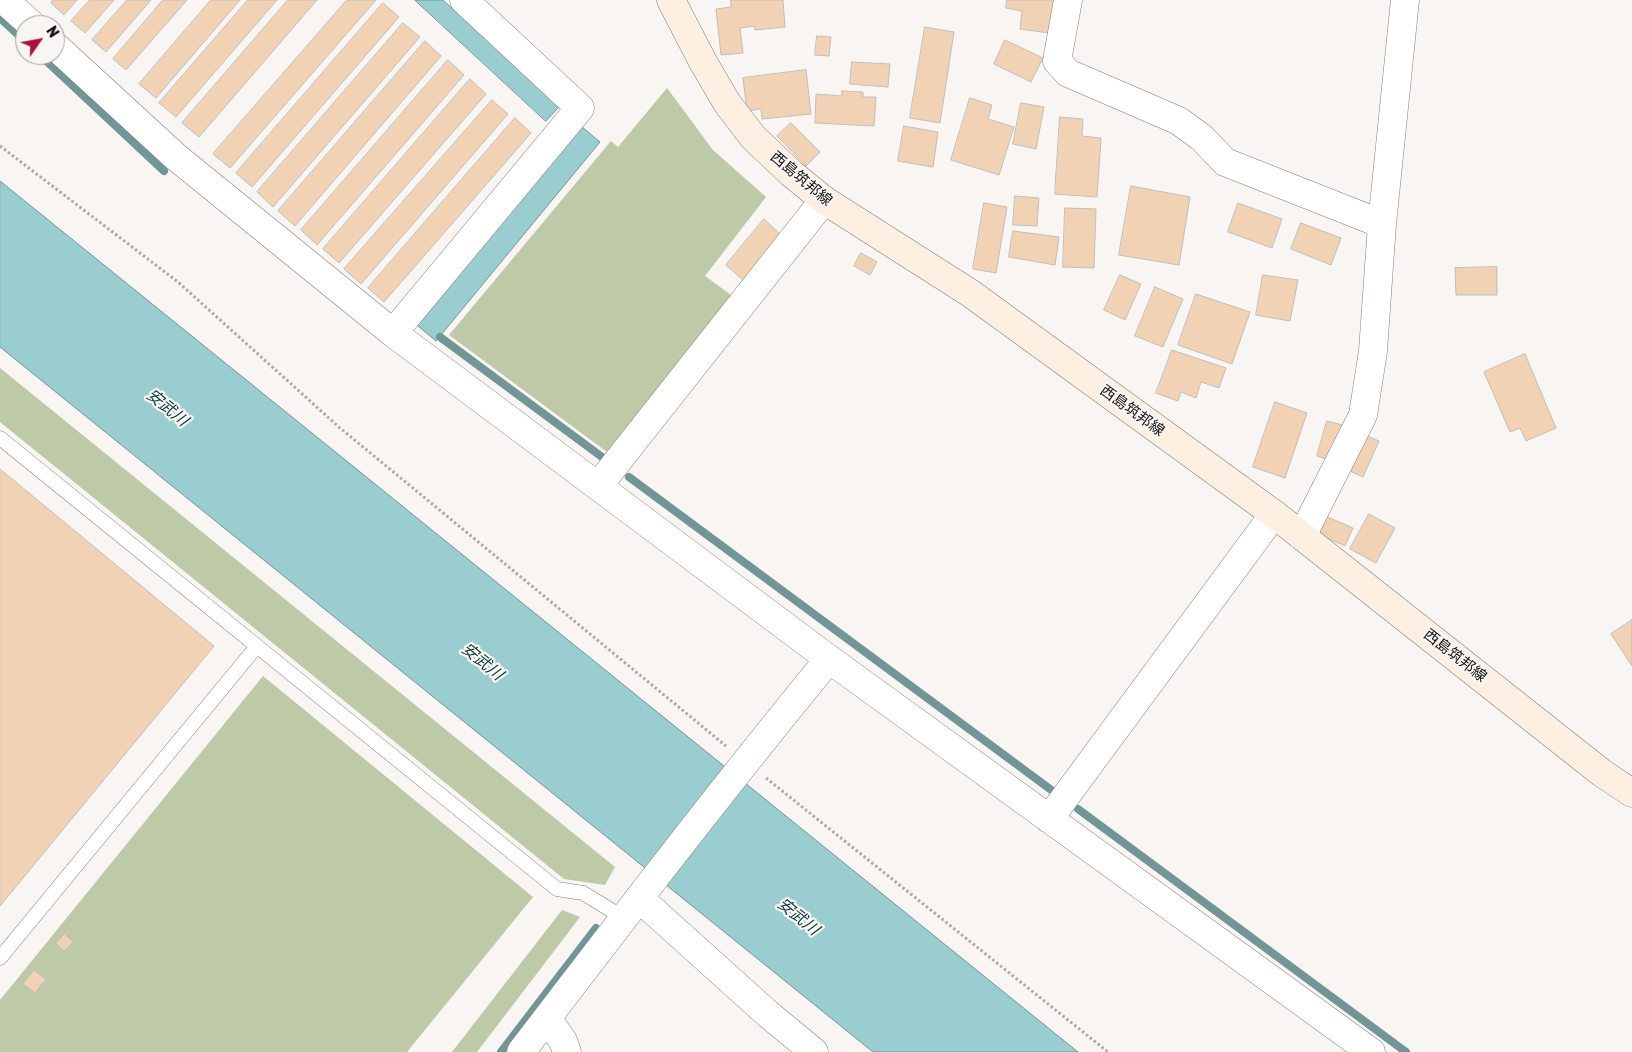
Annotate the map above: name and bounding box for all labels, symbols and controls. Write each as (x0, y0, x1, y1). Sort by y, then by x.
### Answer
north arrow (15, 15, 65, 65)
text: N (42, 23, 62, 41)
street label: 西島筑邦線 (766, 148, 836, 210)
street label: 西島筑邦線 (1096, 382, 1168, 440)
water label: 安武川 (142, 385, 192, 431)
street label: 西島筑邦線 (1420, 626, 1490, 686)
water label: 安武川 (457, 639, 507, 685)
water label: 安武川 (773, 894, 823, 940)

